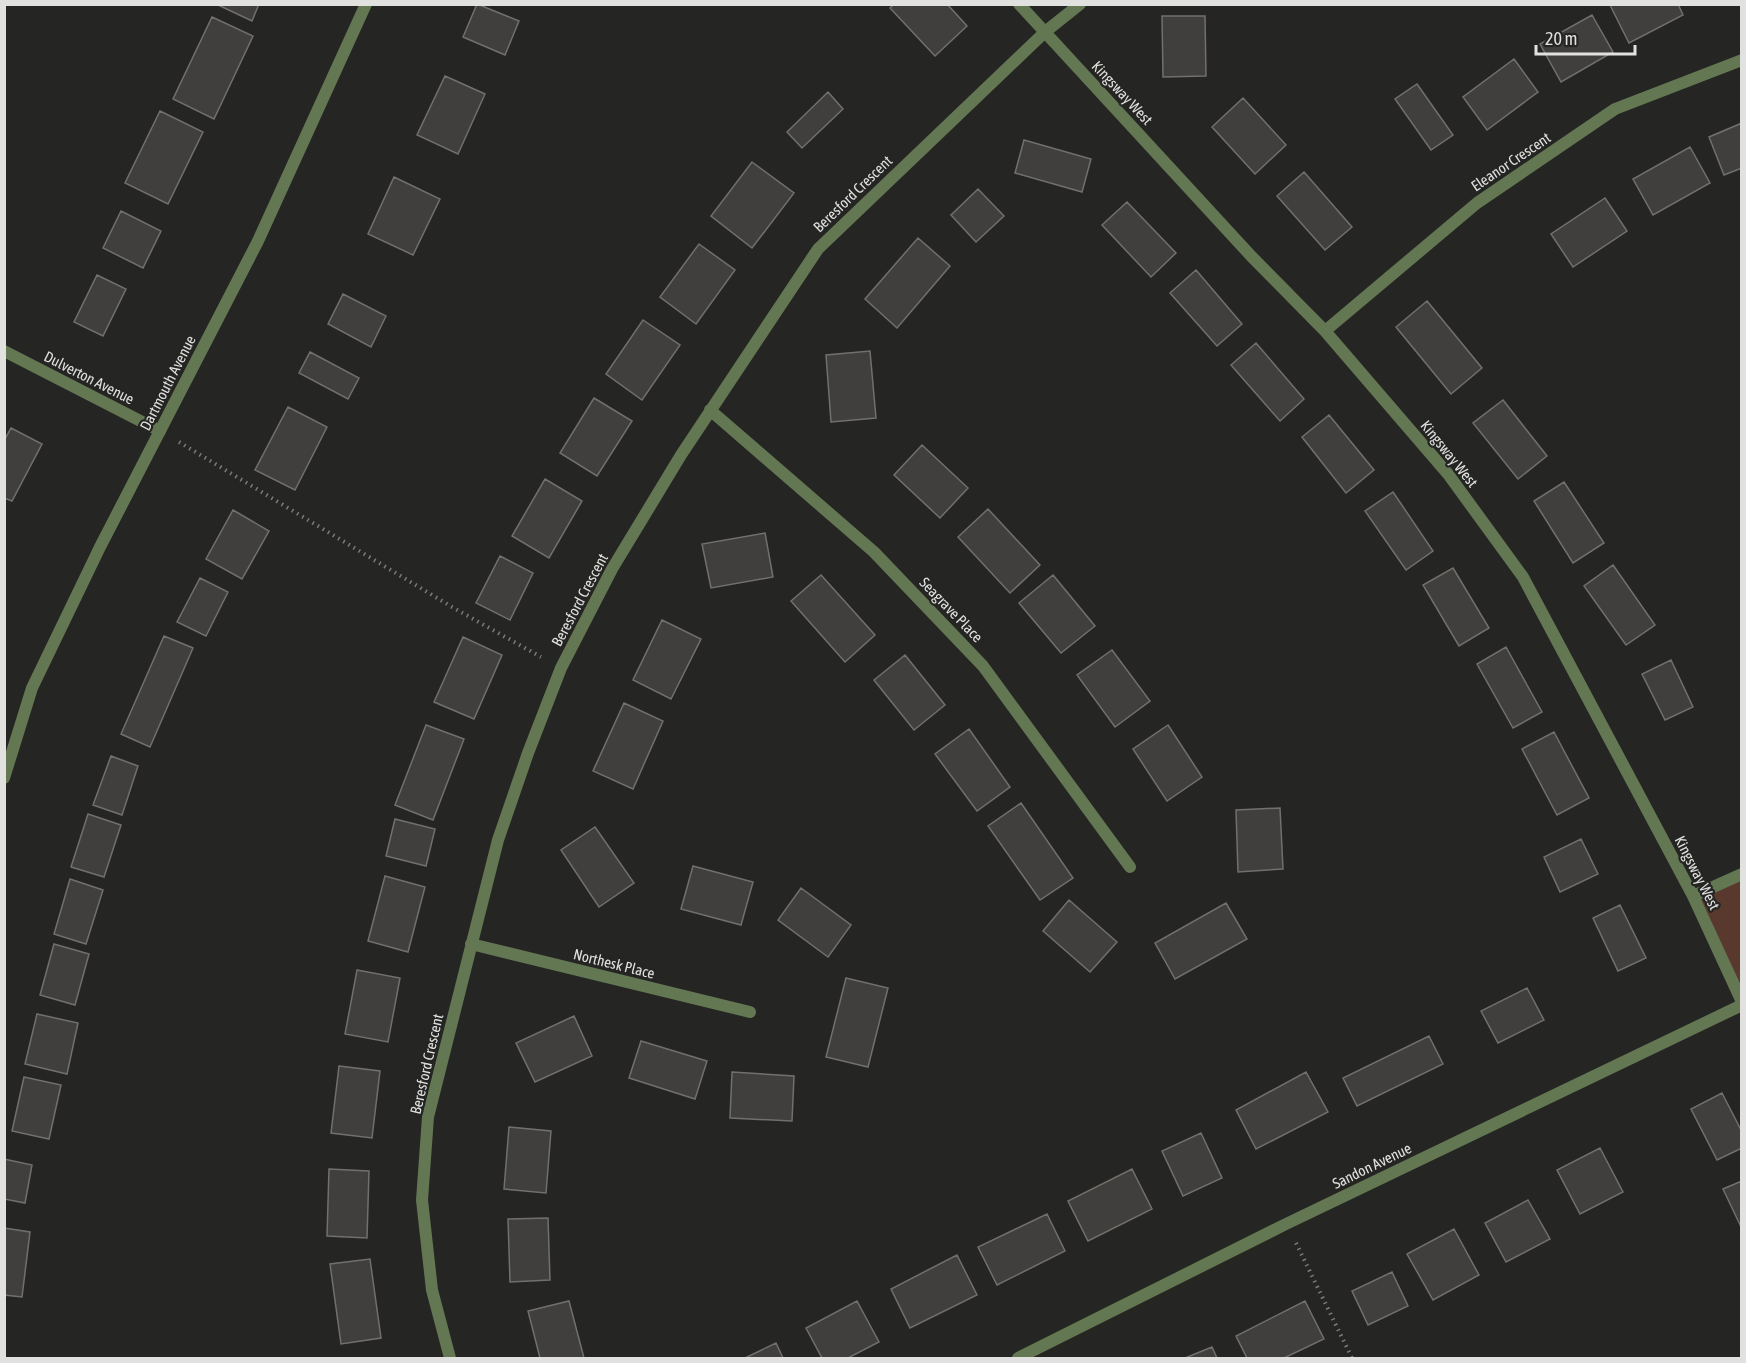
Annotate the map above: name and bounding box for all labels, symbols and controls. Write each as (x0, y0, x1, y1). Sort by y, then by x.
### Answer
scale bar (1536, 18, 1635, 56)
text: 20 m (1545, 28, 1577, 49)
street label: Kingsway West (1089, 57, 1156, 128)
street label: Eleanor Crescent (1468, 129, 1554, 194)
street label: Beresford Crescent (810, 152, 895, 235)
street label: Dartmouth Avenue (136, 332, 199, 433)
street label: Dulverton Avenue (41, 348, 137, 408)
street label: Kingsway West (1417, 417, 1481, 490)
street label: Beresford Crescent (548, 551, 611, 649)
street label: Seagrave Place (916, 574, 986, 646)
street label: Kingsway West (1672, 833, 1723, 913)
street label: Northesk Place (572, 945, 657, 982)
street label: Beresford Crescent (407, 1012, 446, 1116)
street label: Sandon Avenue (1330, 1139, 1414, 1192)

